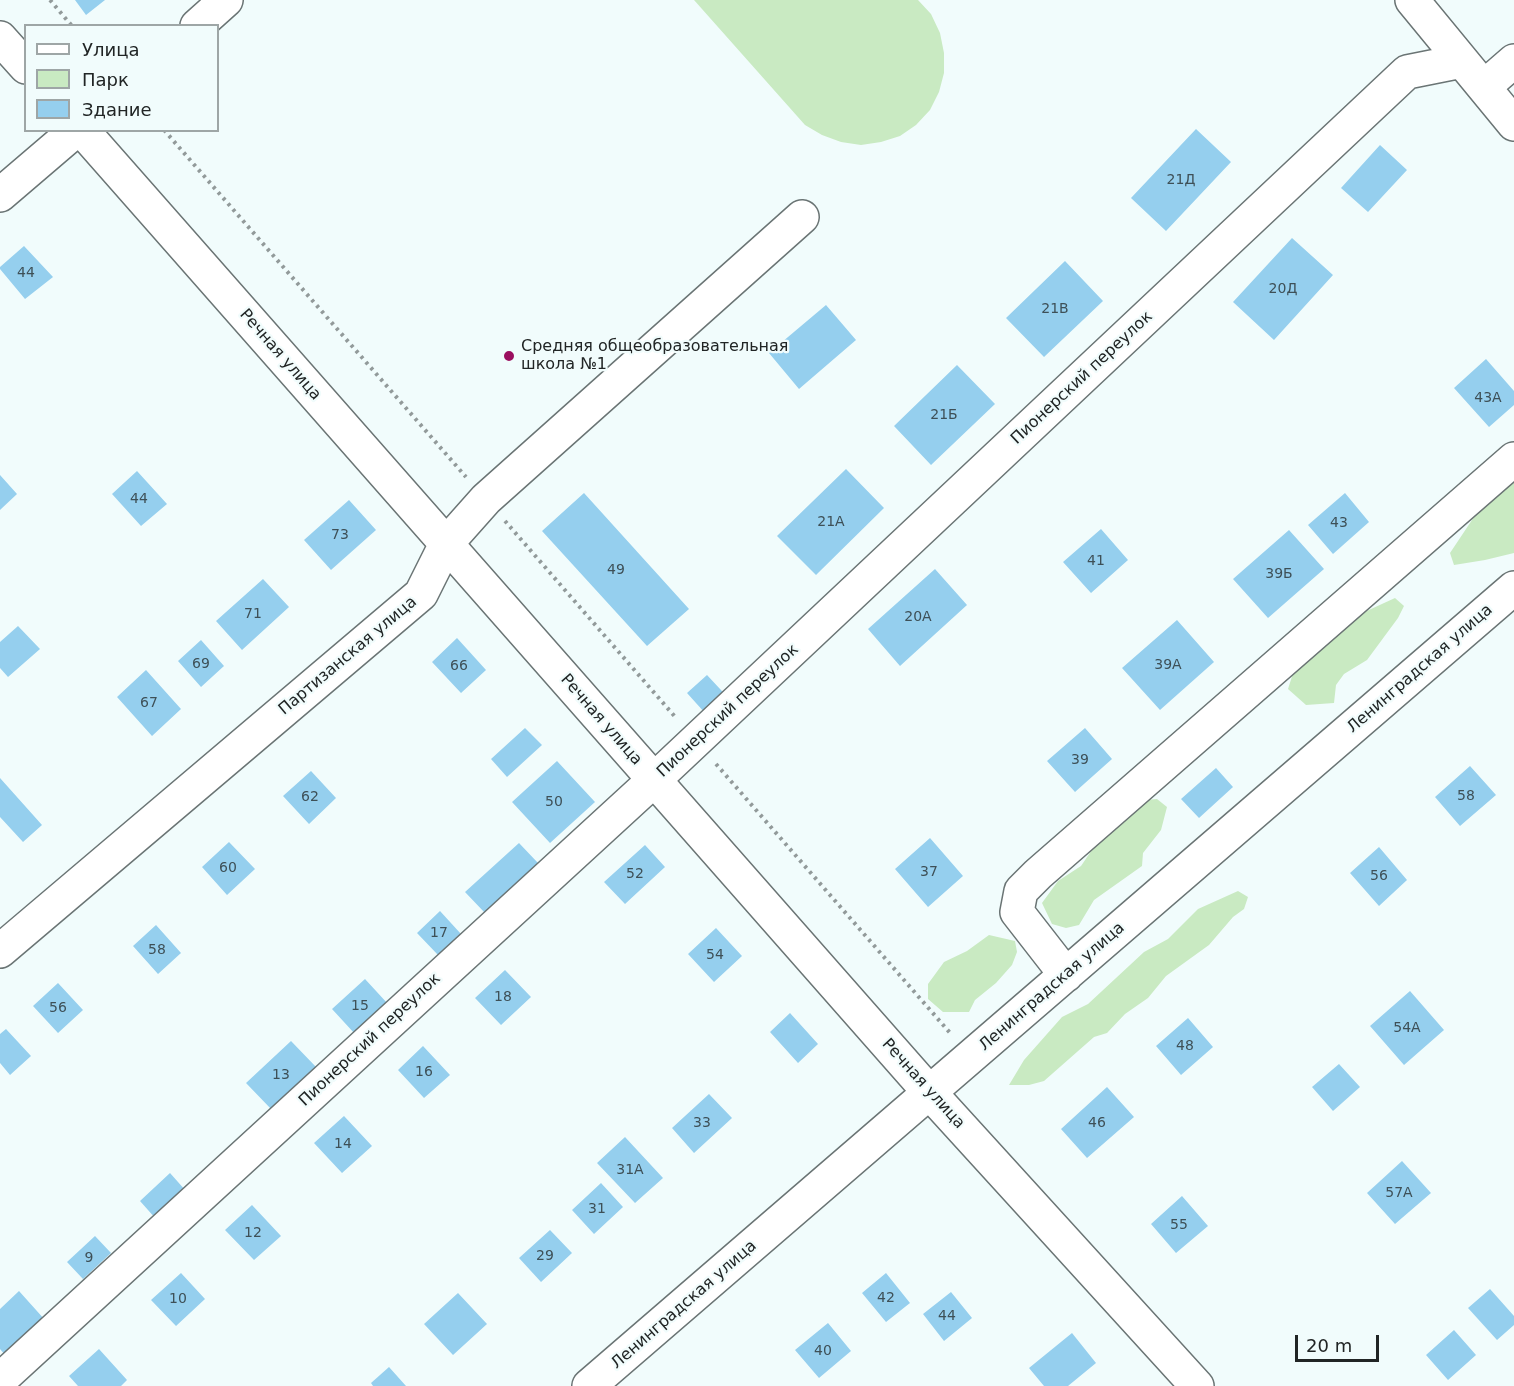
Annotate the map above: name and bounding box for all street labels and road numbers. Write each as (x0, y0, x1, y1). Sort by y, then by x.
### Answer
street label: Речная улица (235, 305, 325, 405)
street label: Пионерский переулок (1007, 307, 1157, 449)
street label: Партизанская улица (275, 593, 421, 719)
street label: Ленинградская улица (1343, 601, 1497, 737)
street label: Пионерский переулок (653, 640, 803, 782)
street label: Речная улица (556, 670, 646, 770)
street label: Ленинградская улица (975, 919, 1129, 1055)
street label: Пионерский переулок (295, 969, 445, 1111)
street label: Речная улица (877, 1035, 969, 1133)
street label: Ленинградская улица (607, 1237, 761, 1373)

